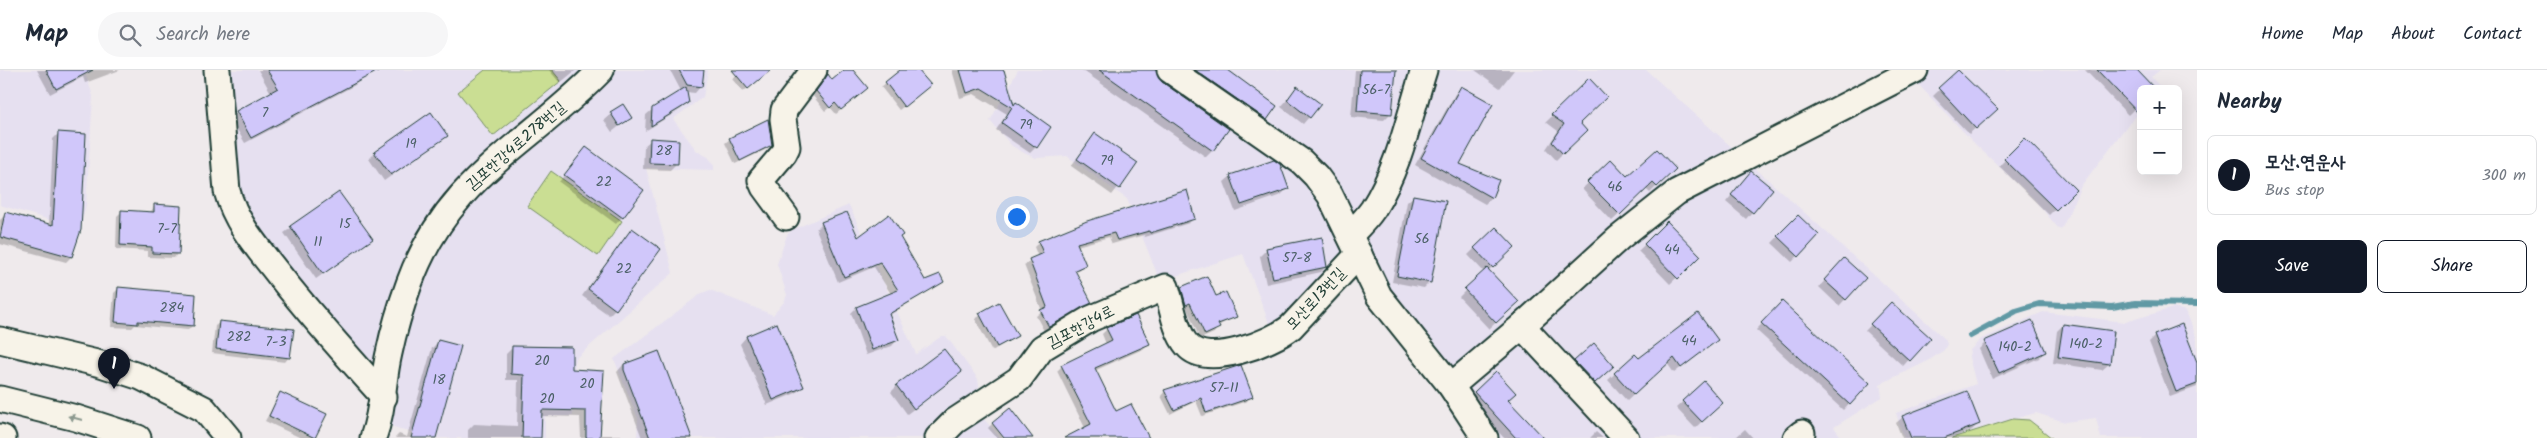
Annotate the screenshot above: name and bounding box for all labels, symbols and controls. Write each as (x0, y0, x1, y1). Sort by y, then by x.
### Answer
search box (98, 12, 448, 57)
text: Map (25, 15, 68, 54)
text: Search here (156, 20, 250, 50)
text: Home (2261, 20, 2304, 49)
text: Map (2332, 20, 2363, 49)
text: About (2391, 20, 2435, 49)
text: Contact (2463, 20, 2522, 49)
icon: search (116, 21, 144, 49)
house number: 56-7 (1362, 79, 1391, 101)
map controls (2137, 85, 2182, 175)
button: + (2137, 85, 2182, 130)
text: Nearby (2217, 86, 2282, 119)
street label: 김포한강4로278번길 (461, 95, 572, 197)
house number: 7 (262, 102, 269, 124)
house number: 79 (1019, 114, 1033, 136)
button: − (2137, 130, 2182, 175)
house number: 19 (405, 133, 417, 155)
house number: 28 (656, 140, 673, 162)
text: 모산.연운사 (2265, 148, 2346, 178)
house number: 79 (1100, 150, 1114, 172)
text: 1 (2232, 163, 2236, 188)
text: 300 m (2482, 163, 2526, 188)
house number: 22 (596, 171, 612, 193)
house number: 46 (1607, 176, 1623, 198)
text: Bus stop (2265, 178, 2324, 203)
your location (1004, 204, 1030, 230)
house number: 15 (339, 213, 352, 235)
house number: 7-7 (157, 218, 177, 240)
house number: 56 (1414, 228, 1430, 250)
house number: 11 (314, 231, 322, 253)
house number: 44 (1664, 239, 1680, 261)
button: Save (2217, 240, 2367, 293)
button: Share (2377, 240, 2527, 293)
house number: 57-8 (1283, 247, 1312, 269)
house number: 22 (616, 258, 632, 280)
street label: 모산로13번길 (1280, 262, 1352, 336)
house number: 284 (160, 297, 184, 319)
street label: 김포한강4로 (1043, 299, 1119, 355)
house number: 282 (227, 326, 251, 348)
house number: 44 (1681, 330, 1697, 352)
house number: 7-3 (266, 331, 286, 353)
house number: 140-2 (2069, 333, 2103, 355)
house number: 140-2 (1998, 336, 2032, 358)
pin: 1 (98, 348, 130, 389)
house number: 20 (534, 350, 550, 372)
house number: 18 (433, 369, 446, 391)
house number: 20 (579, 373, 595, 395)
house number: 57-11 (1209, 377, 1239, 399)
house number: 20 (539, 388, 555, 410)
one-way arrow (67, 414, 82, 422)

